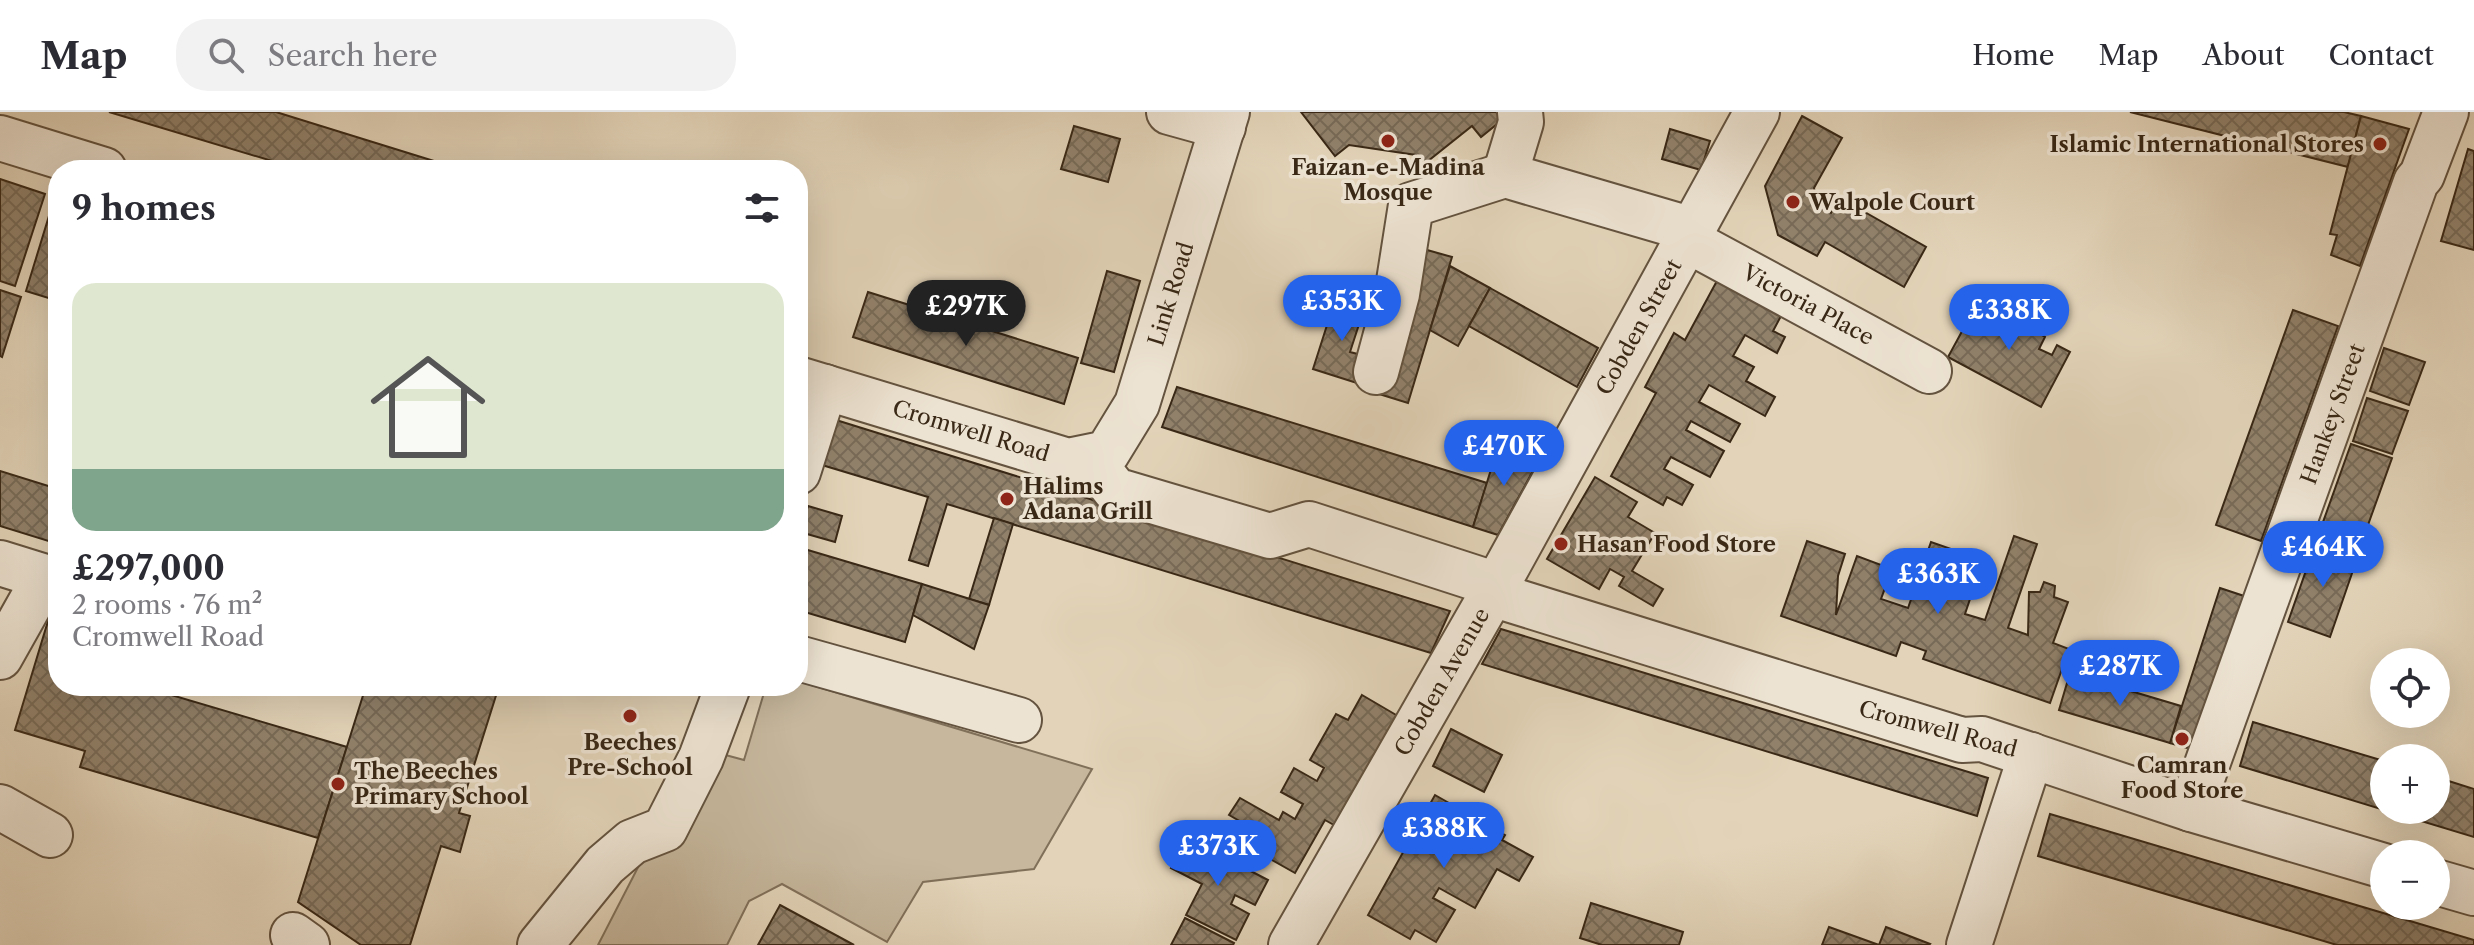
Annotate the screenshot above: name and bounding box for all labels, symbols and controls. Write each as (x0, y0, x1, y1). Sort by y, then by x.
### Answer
search box (176, 19, 736, 91)
text: Map (40, 32, 128, 79)
icon: search (204, 33, 248, 77)
text: Search here (268, 37, 438, 74)
text: Home (1972, 38, 2054, 72)
text: Map (2098, 38, 2158, 72)
text: About (2202, 38, 2284, 72)
text: Contact (2328, 38, 2434, 72)
place label: Islamic International Stores (2049, 131, 2364, 158)
marker: Faizan-e-Madina Mosque (1379, 132, 1397, 150)
marker: Islamic International Stores (2371, 135, 2389, 153)
place label: Faizan-e-Madina Mosque (1291, 154, 1485, 206)
icon: filters (740, 186, 784, 230)
text: 9 homes (72, 187, 216, 229)
place label: Walpole Court (1808, 189, 1975, 216)
marker: Walpole Court (1784, 193, 1802, 211)
street label: Link Road (1142, 239, 1200, 349)
street label: Cobden Street (1590, 254, 1688, 400)
street label: Victoria Place (1737, 259, 1878, 351)
pin: £353K (1286, 275, 1398, 343)
pin: £297K (910, 280, 1022, 348)
pin: £338K (1953, 284, 2065, 352)
text: £353K (1301, 285, 1383, 317)
text: £297K (925, 290, 1007, 322)
text: £338K (1967, 294, 2051, 326)
icon: home (356, 335, 500, 479)
street label: Hankey Street (2295, 340, 2371, 488)
street label: Cromwell Road (889, 394, 1053, 468)
pin: £470K (1448, 420, 1560, 488)
text: £470K (1462, 430, 1546, 462)
place label: Halims Adana Grill (1022, 473, 1153, 525)
marker: Halims Adana Grill (998, 490, 1016, 508)
pin: £464K (2267, 521, 2379, 589)
place label: Hasan Food Store (1577, 531, 1776, 558)
text: £464K (2281, 531, 2365, 563)
marker: Hasan Food Store (1552, 535, 1570, 553)
text: £297,000 (72, 547, 225, 589)
pin: £363K (1882, 548, 1994, 616)
text: £363K (1896, 558, 1980, 590)
text: 2 rooms · 76 m² (72, 589, 262, 621)
street label: Cobden Avenue (1389, 603, 1495, 761)
text: Cromwell Road (72, 621, 264, 653)
pin: £287K (2064, 640, 2176, 708)
map controls (2370, 648, 2450, 920)
button: locate (2370, 648, 2450, 728)
text: £287K (2078, 650, 2162, 682)
street label: Cromwell Road (1856, 695, 2020, 763)
marker: Beeches Pre-School (621, 707, 639, 725)
place label: Beeches Pre-School (567, 729, 693, 781)
marker: Camran Food Store (2173, 730, 2191, 748)
button: + (2370, 744, 2450, 824)
place label: Camran Food Store (2121, 752, 2243, 804)
place label: The Beeches Primary School (354, 758, 529, 810)
marker: The Beeches Primary School (329, 775, 347, 793)
pin: £388K (1388, 802, 1500, 870)
text: £388K (1402, 812, 1486, 844)
pin: £373K (1162, 820, 1274, 888)
text: £373K (1177, 830, 1259, 862)
button: − (2370, 840, 2450, 920)

